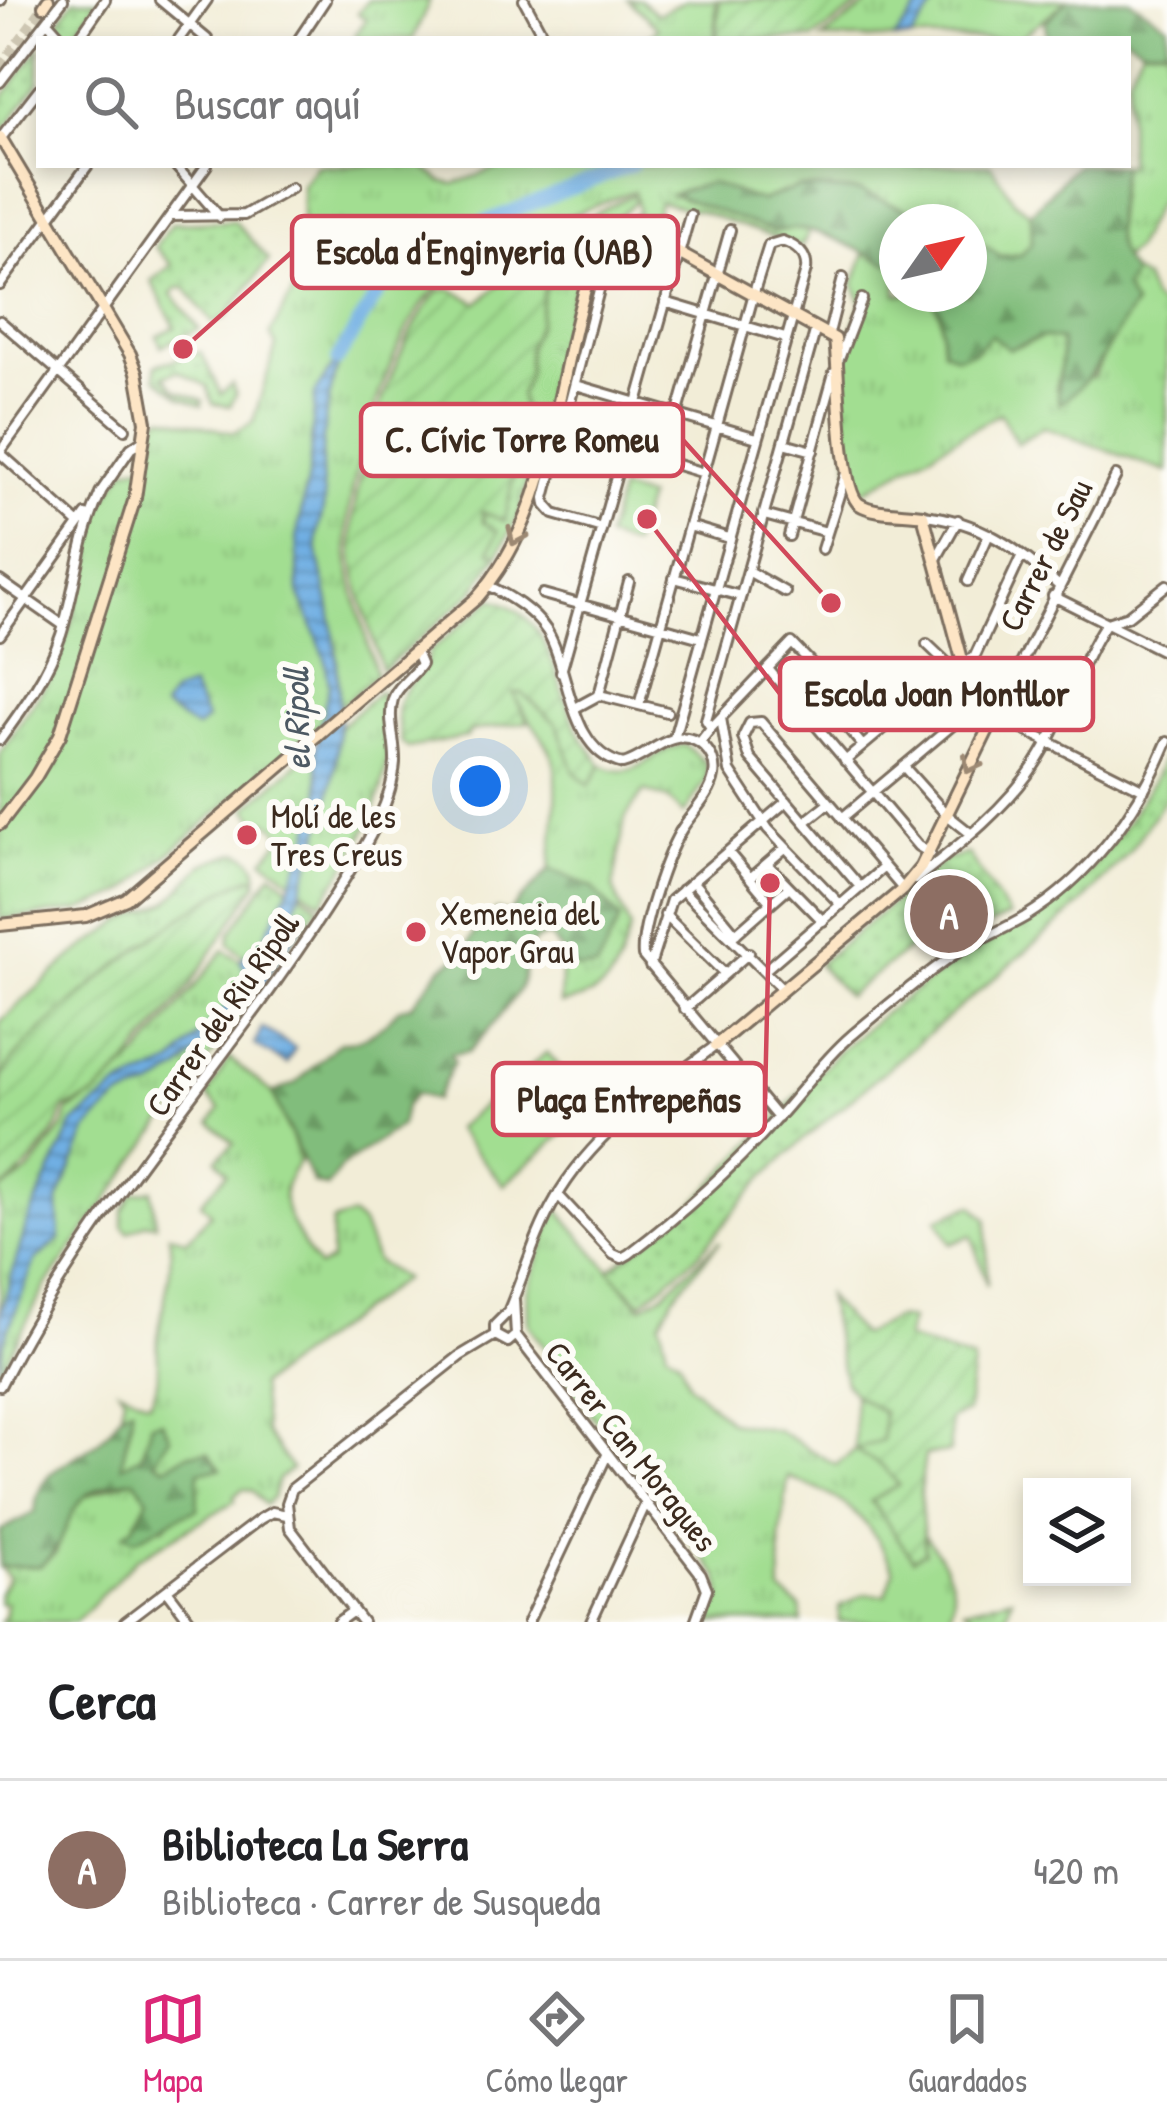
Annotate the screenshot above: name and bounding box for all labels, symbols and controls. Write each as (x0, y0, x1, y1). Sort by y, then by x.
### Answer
search box (36, 36, 1131, 168)
icon: search (78, 69, 144, 135)
text: Buscar aquí (174, 72, 361, 133)
north arrow (879, 204, 987, 312)
callout: Escola d'Enginyeria (UAB) (292, 216, 678, 288)
text: Escola d'Enginyeria (UAB) (316, 226, 654, 276)
callout: C. Cívic Torre Romeu (361, 404, 683, 476)
text: C. Cívic Torre Romeu (385, 414, 660, 463)
street label: Carrer de Sau (988, 472, 1102, 638)
one-way arrow (507, 525, 530, 546)
callout: Escola Joan Montllor (780, 658, 1093, 730)
water label: el Ripoll (270, 665, 322, 770)
text: Escola Joan Montllor (804, 668, 1070, 717)
one-way arrow (962, 752, 985, 774)
your location (450, 756, 510, 816)
place label: Molí de les Tres Creus (271, 794, 402, 876)
marker: Molí de les Tres Creus (234, 822, 260, 848)
pin: A (910, 869, 988, 959)
place label: Xemeneia del Vapor Grau (440, 891, 600, 974)
street label: Carrer del Riu Ripoll (135, 903, 310, 1125)
marker: Xemeneia del Vapor Grau (403, 919, 429, 945)
callout: Plaça Entrepeñas (493, 1063, 765, 1135)
text: Plaça Entrepeñas (517, 1074, 741, 1124)
street label: Carrer Can Moragues (535, 1332, 728, 1561)
map controls (1023, 1478, 1131, 1586)
button: layers (1023, 1478, 1131, 1586)
text: Cerca (48, 1666, 156, 1735)
text: Biblioteca La Serra (162, 1813, 468, 1874)
text: A (77, 1843, 97, 1896)
text: 420 m (1033, 1843, 1119, 1896)
text: Biblioteca · Carrer de Susqueda (162, 1874, 601, 1927)
tab: Mapa (140, 1986, 206, 2102)
tab: Cómo llegar (486, 1986, 628, 2102)
tab: Guardados (908, 1986, 1027, 2102)

